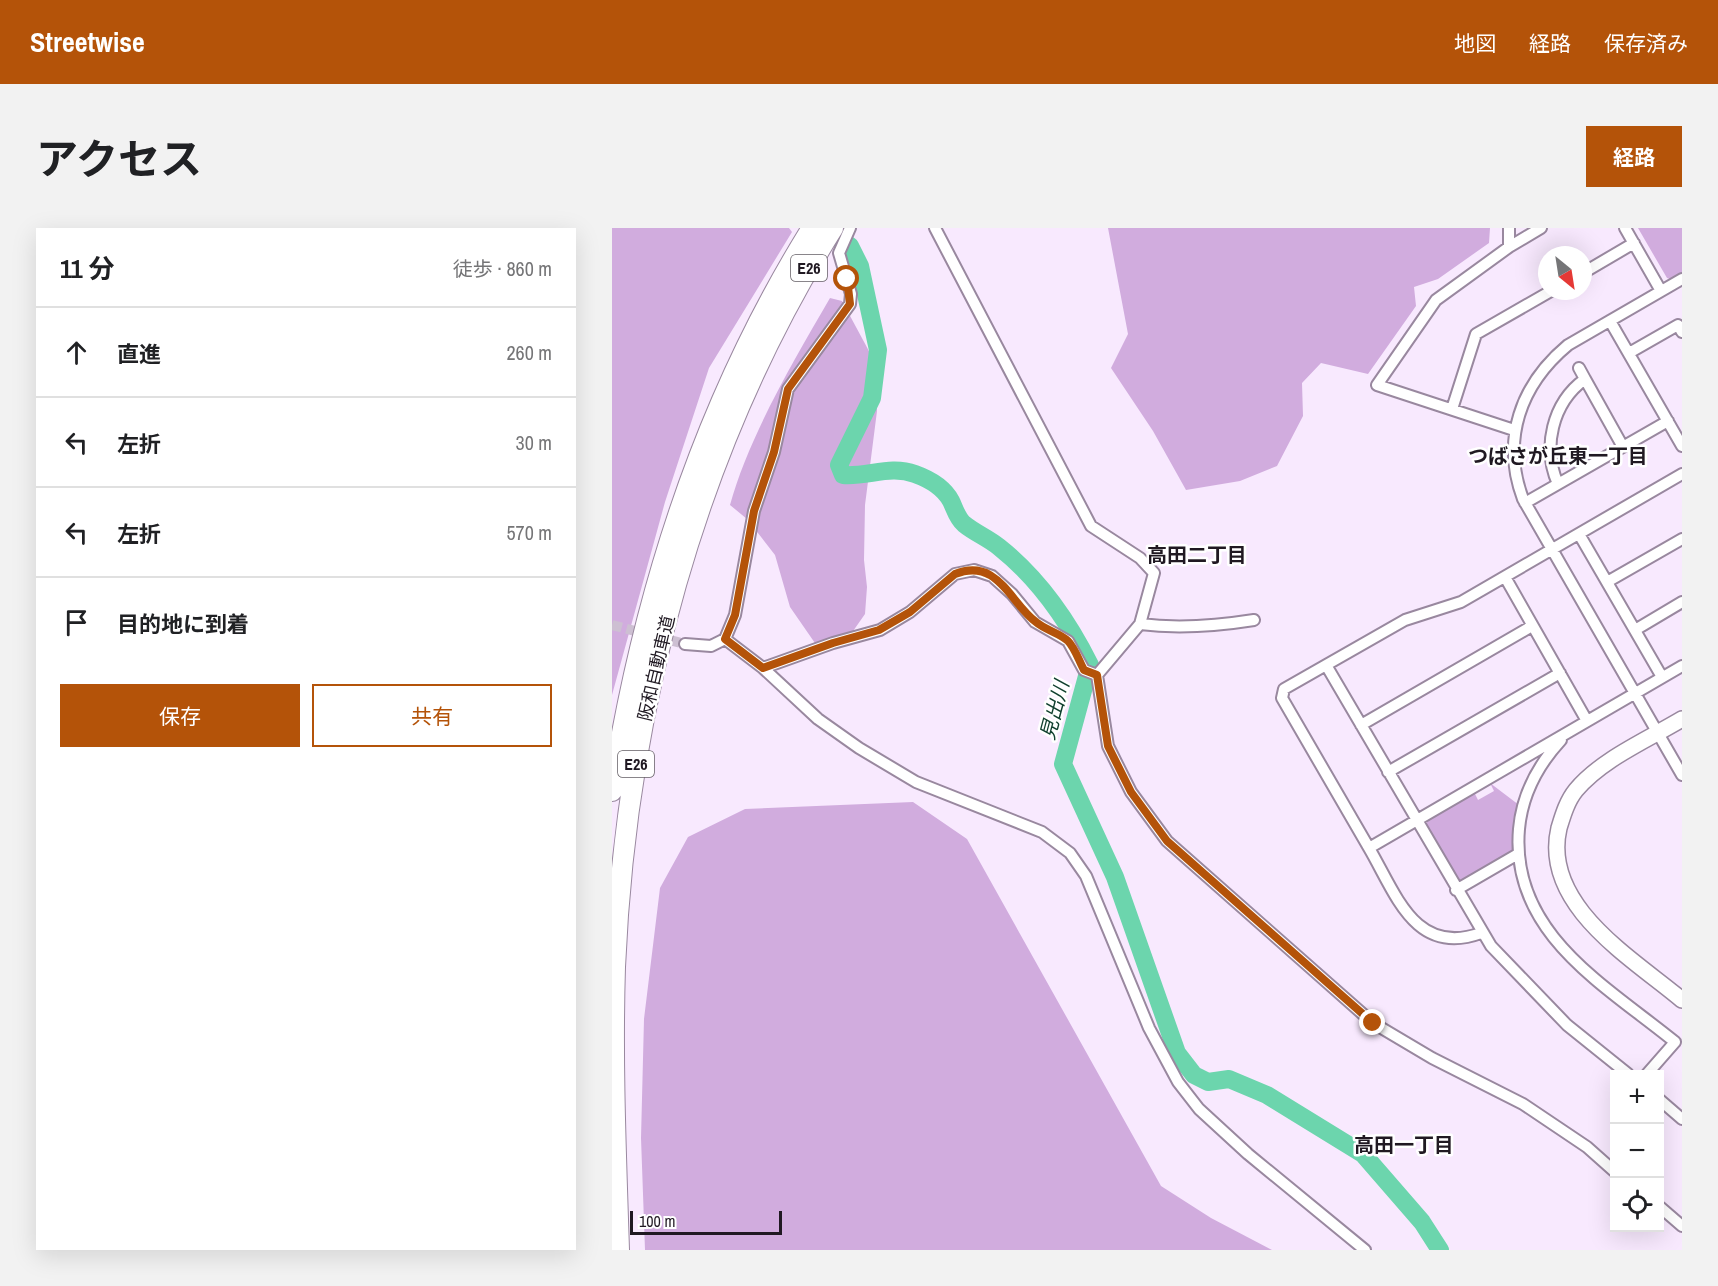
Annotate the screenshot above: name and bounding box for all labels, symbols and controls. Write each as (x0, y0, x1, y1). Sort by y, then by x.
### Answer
text: Streetwise (30, 23, 145, 61)
text: 地図 (1454, 29, 1496, 58)
text: 経路 (1529, 29, 1571, 58)
text: 保存済み (1604, 29, 1688, 58)
button: 経路 (1586, 126, 1682, 187)
text: アクセス (36, 131, 202, 187)
north arrow (1538, 246, 1592, 300)
text: 11 分 (60, 251, 114, 286)
text: 徒歩 · 860 m (453, 255, 552, 282)
road number: E26 (791, 255, 827, 281)
route start (833, 265, 859, 291)
icon: ahead (60, 336, 93, 369)
text: 直進 (117, 339, 161, 369)
text: 260 m (506, 339, 552, 366)
icon: left (60, 426, 93, 459)
text: 左折 (117, 429, 161, 459)
text: 30 m (516, 429, 552, 456)
district label: つばさが丘東一丁目 (1468, 442, 1648, 469)
icon: left (60, 516, 93, 549)
text: 左折 (117, 519, 161, 549)
text: 570 m (506, 519, 552, 546)
district label: 高田二丁目 (1147, 541, 1247, 568)
icon: arrive (60, 606, 93, 639)
text: 目的地に到着 (117, 609, 249, 639)
street label: 阪和自動車道 (632, 613, 680, 723)
water label: 見出川 (1033, 676, 1075, 742)
button: 保存 (60, 684, 300, 747)
button: 共有 (312, 684, 552, 747)
road number: E26 (618, 751, 654, 777)
route end (1359, 1009, 1385, 1035)
map controls (1610, 1070, 1664, 1232)
button: + (1610, 1070, 1664, 1124)
button: − (1610, 1124, 1664, 1178)
district label: 高田一丁目 (1354, 1131, 1454, 1158)
button: locate (1610, 1178, 1664, 1232)
scale bar (630, 1208, 782, 1236)
text: 100 m (639, 1210, 675, 1232)

